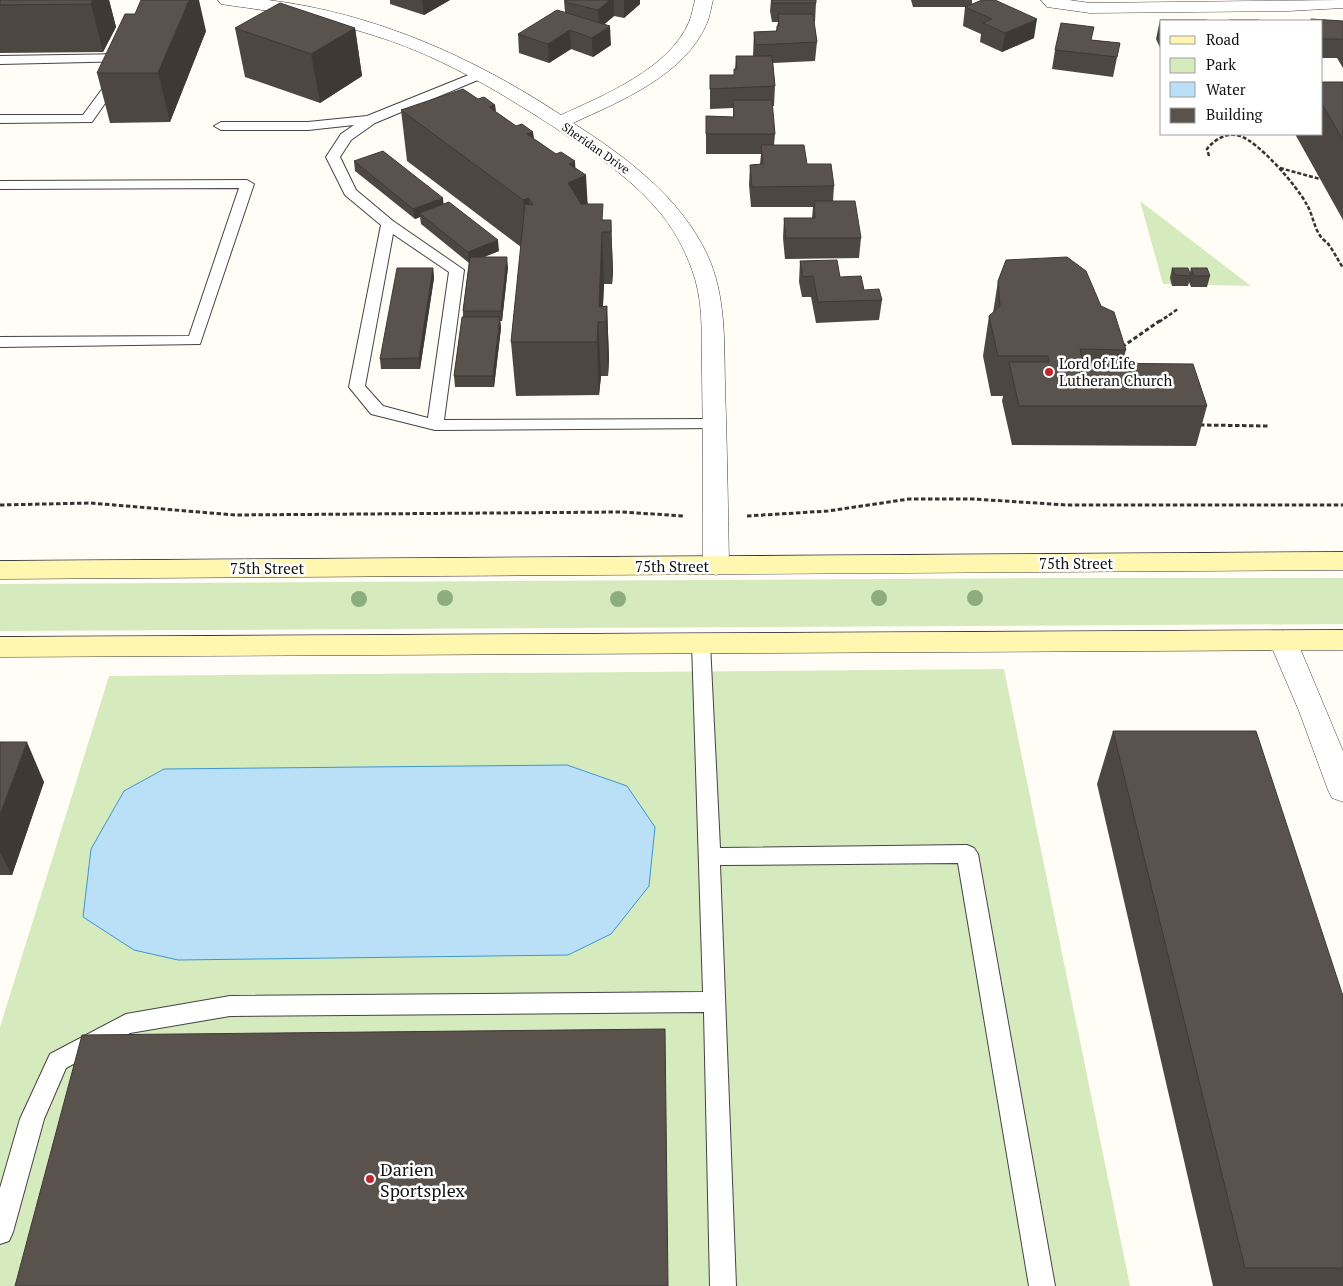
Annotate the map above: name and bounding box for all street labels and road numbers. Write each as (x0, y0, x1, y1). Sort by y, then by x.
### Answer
street label: Sheridan Drive (559, 119, 633, 177)
street label: 75th Street (1039, 553, 1113, 573)
street label: 75th Street (635, 556, 709, 576)
street label: 75th Street (230, 558, 304, 578)

